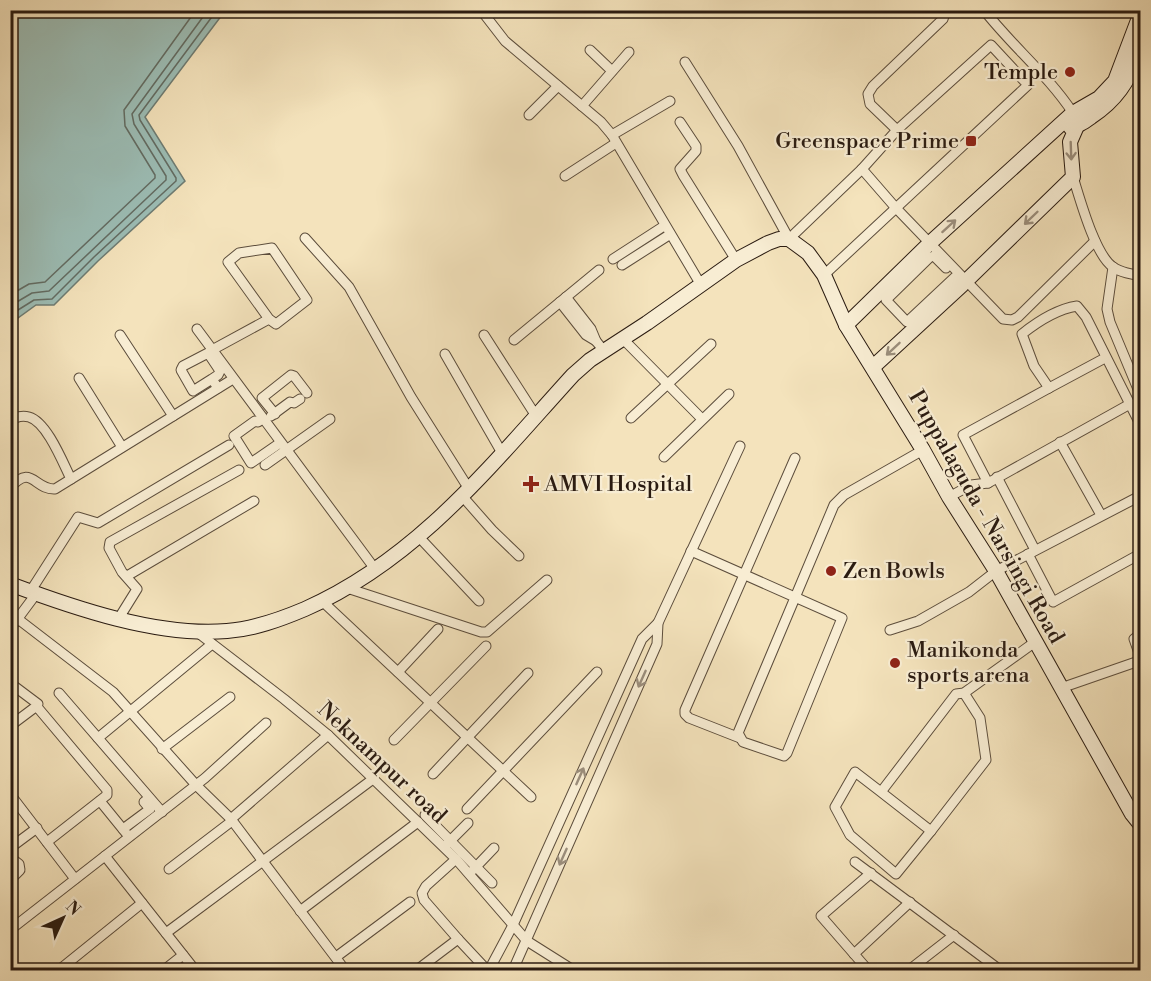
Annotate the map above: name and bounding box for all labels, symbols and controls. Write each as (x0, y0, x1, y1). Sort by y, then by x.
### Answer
place label: Temple (984, 59, 1058, 86)
marker: Temple (1063, 65, 1077, 79)
place label: Greenspace Prime (775, 128, 959, 155)
marker: Greenspace Prime (964, 134, 978, 148)
one-way arrow (1065, 141, 1076, 160)
one-way arrow (1024, 211, 1039, 225)
one-way arrow (941, 219, 956, 233)
one-way arrow (885, 342, 900, 356)
street label: Puppalaguda - Narsingi Road (902, 385, 1070, 649)
place label: AMVI Hospital (543, 471, 693, 498)
marker: AMVI Hospital (522, 475, 540, 493)
place label: Zen Bowls (843, 558, 945, 585)
marker: Zen Bowls (824, 564, 838, 578)
place label: Manikonda sports arena (907, 637, 1030, 689)
marker: Manikonda sports arena (888, 656, 902, 670)
one-way arrow (635, 669, 647, 687)
street label: Neknampur road (312, 696, 453, 830)
one-way arrow (575, 767, 586, 785)
one-way arrow (557, 848, 568, 866)
north arrow (33, 888, 93, 948)
text: N (61, 897, 85, 920)

